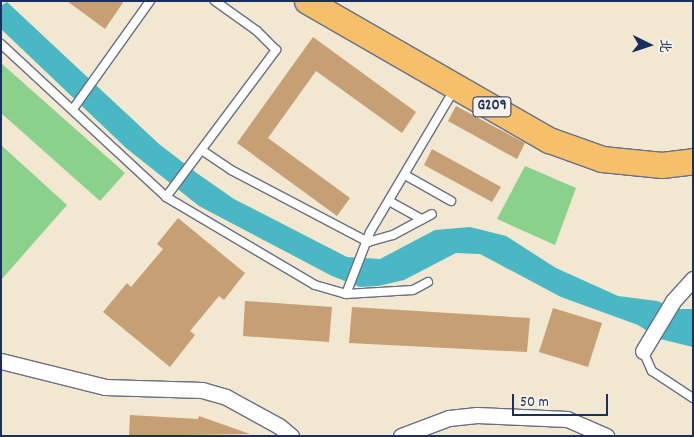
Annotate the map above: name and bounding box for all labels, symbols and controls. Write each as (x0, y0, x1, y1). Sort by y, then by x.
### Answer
north arrow (624, 20, 674, 70)
text: 北 (653, 38, 674, 54)
road number: G209 (472, 94, 512, 120)
scale bar (514, 384, 610, 416)
text: 50 m (520, 392, 549, 414)

